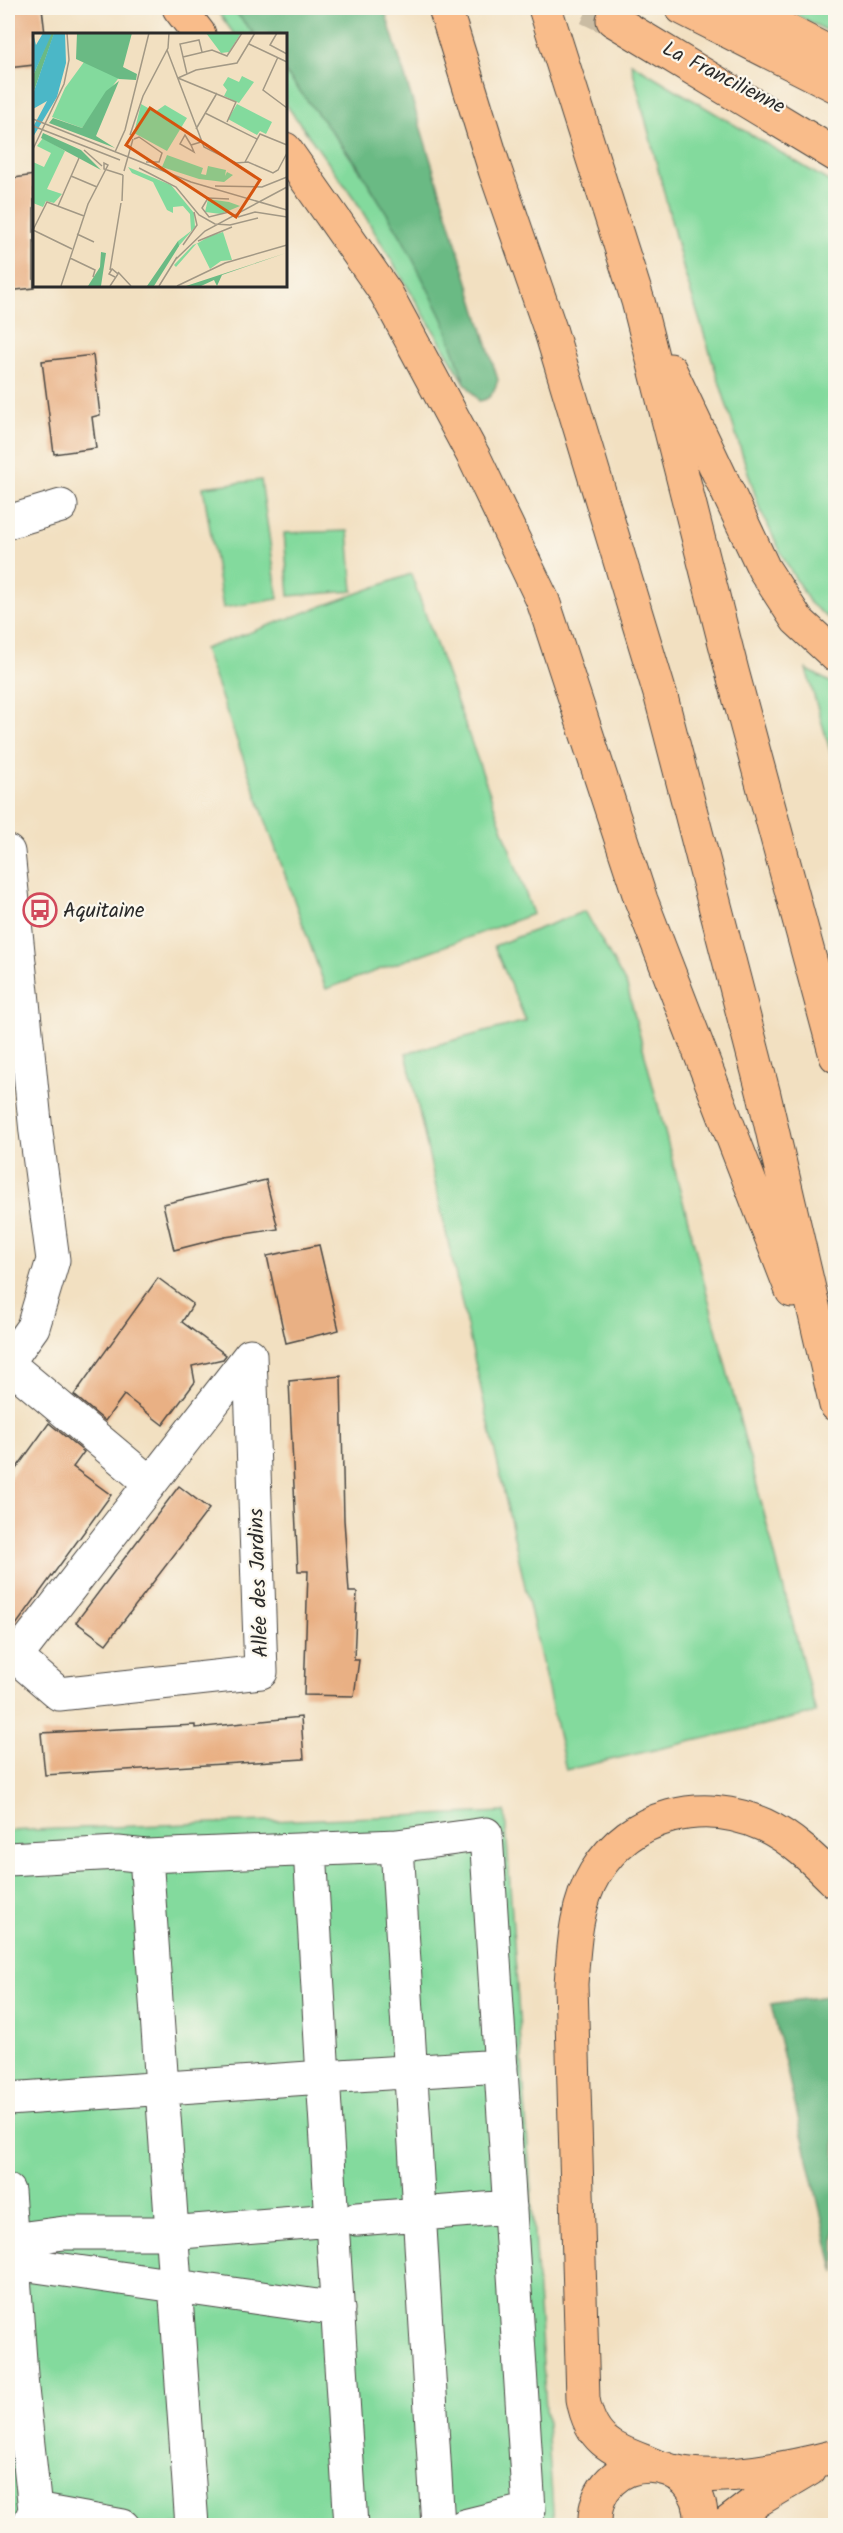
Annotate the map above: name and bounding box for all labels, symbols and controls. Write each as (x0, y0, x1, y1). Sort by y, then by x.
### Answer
inset map (33, 33, 286, 286)
street label: La Francilienne (656, 33, 791, 124)
bus stop icon: Aquitaine (22, 892, 58, 928)
place label: Aquitaine (63, 895, 145, 928)
street label: Allée des Jardins (240, 1508, 279, 1658)

